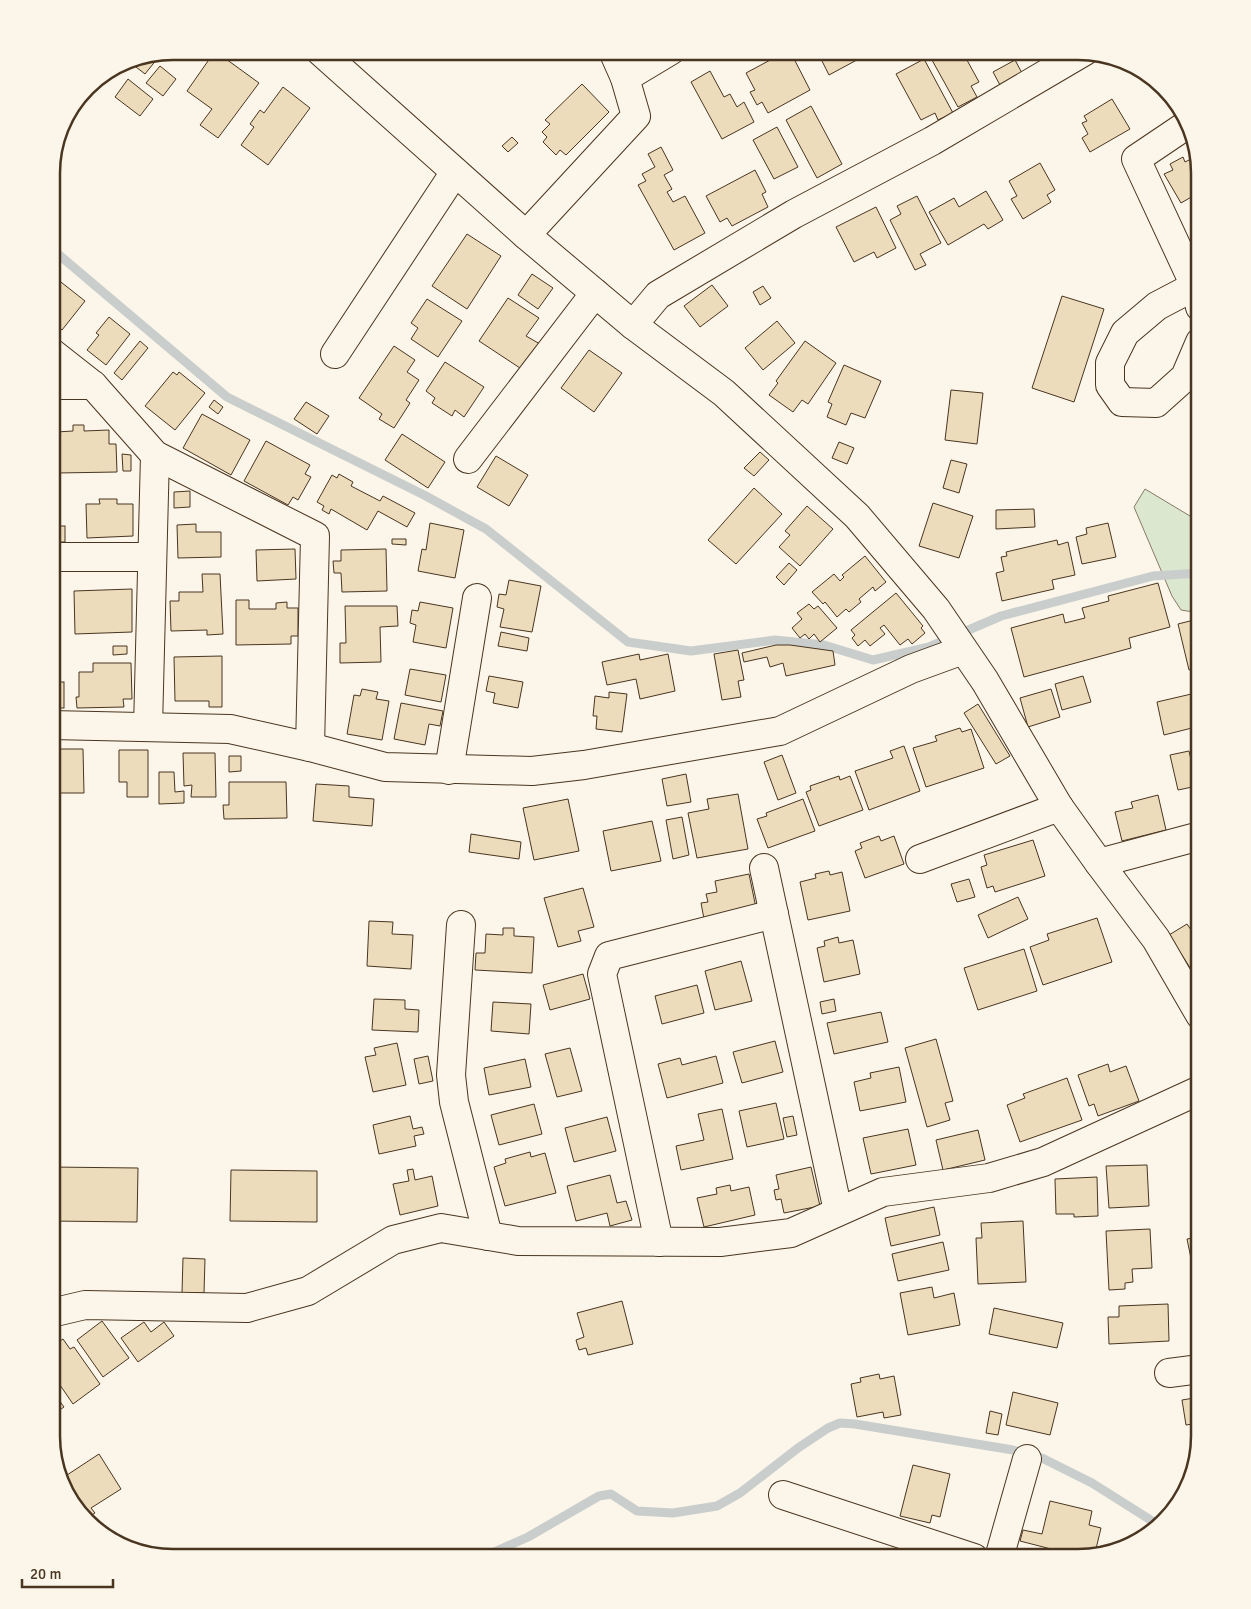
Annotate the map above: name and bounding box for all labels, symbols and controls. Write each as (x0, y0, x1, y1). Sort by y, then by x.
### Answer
scale bar (22, 1556, 114, 1588)
text: 20 m (30, 1565, 61, 1583)

